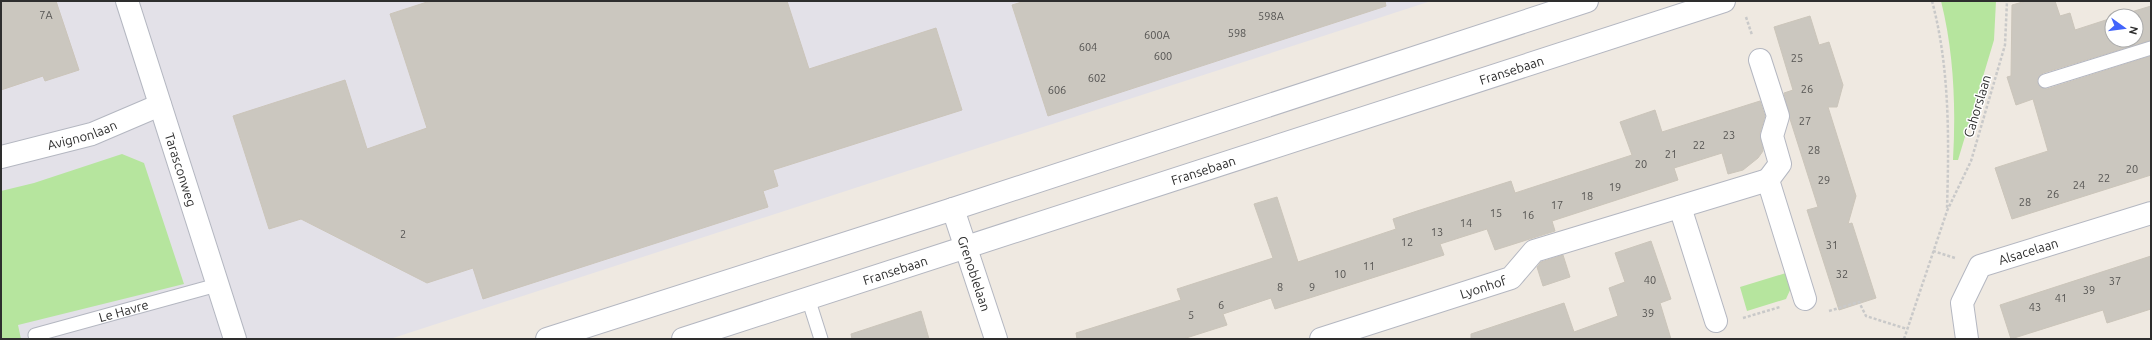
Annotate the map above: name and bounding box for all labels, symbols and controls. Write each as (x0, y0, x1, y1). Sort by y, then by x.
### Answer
north arrow (2104, 8, 2144, 48)
house number: 7A (39, 9, 54, 21)
house number: 598A (1258, 10, 1285, 22)
text: N (2127, 25, 2141, 36)
house number: 598 (1228, 27, 1246, 39)
house number: 600A (1144, 29, 1171, 41)
house number: 604 (1079, 41, 1097, 53)
house number: 600 (1154, 50, 1172, 62)
house number: 25 (1791, 52, 1803, 64)
street label: Fransebaan (1477, 53, 1545, 87)
house number: 602 (1088, 72, 1106, 84)
street label: Cahorslaan (1961, 73, 1993, 139)
house number: 26 (1801, 83, 1813, 95)
house number: 606 (1048, 84, 1066, 96)
house number: 27 (1799, 115, 1811, 127)
street label: Avignonlaan (46, 117, 119, 152)
house number: 23 (1723, 129, 1735, 141)
street label: Tarasconweg (163, 131, 199, 208)
house number: 22 (1693, 139, 1705, 151)
house number: 28 (1808, 144, 1820, 156)
house number: 21 (1665, 148, 1677, 160)
street label: Fransebaan (1169, 153, 1237, 187)
house number: 20 (1635, 158, 1647, 170)
house number: 20 (2126, 163, 2138, 175)
house number: 22 (2098, 172, 2110, 184)
house number: 29 (1818, 174, 1830, 186)
house number: 24 (2073, 179, 2085, 191)
house number: 19 (1609, 181, 1621, 193)
house number: 26 (2047, 188, 2059, 200)
house number: 18 (1581, 190, 1593, 202)
house number: 28 (2019, 196, 2031, 208)
house number: 17 (1551, 199, 1563, 211)
house number: 15 (1490, 207, 1502, 219)
house number: 16 (1522, 209, 1534, 221)
house number: 14 (1460, 217, 1472, 229)
house number: 13 (1431, 226, 1443, 238)
house number: 2 (400, 228, 406, 240)
street label: Grenoblelaan (955, 234, 993, 313)
street label: Alsacelaan (1997, 235, 2060, 267)
house number: 12 (1401, 236, 1413, 248)
house number: 31 (1826, 239, 1838, 251)
street label: Fransebaan (861, 253, 929, 287)
house number: 11 (1363, 260, 1375, 272)
house number: 10 (1334, 268, 1346, 280)
house number: 32 (1836, 268, 1848, 280)
street label: Lyonhof (1458, 273, 1508, 301)
house number: 40 (1644, 274, 1656, 286)
house number: 37 (2109, 275, 2121, 287)
house number: 8 (1277, 281, 1283, 293)
house number: 9 (1309, 281, 1315, 293)
house number: 39 (2083, 284, 2095, 296)
house number: 41 (2055, 292, 2067, 304)
street label: Le Havre (97, 297, 150, 324)
house number: 6 (1218, 299, 1224, 311)
house number: 43 (2029, 301, 2041, 313)
house number: 39 (1642, 307, 1654, 319)
house number: 5 (1188, 309, 1194, 321)

